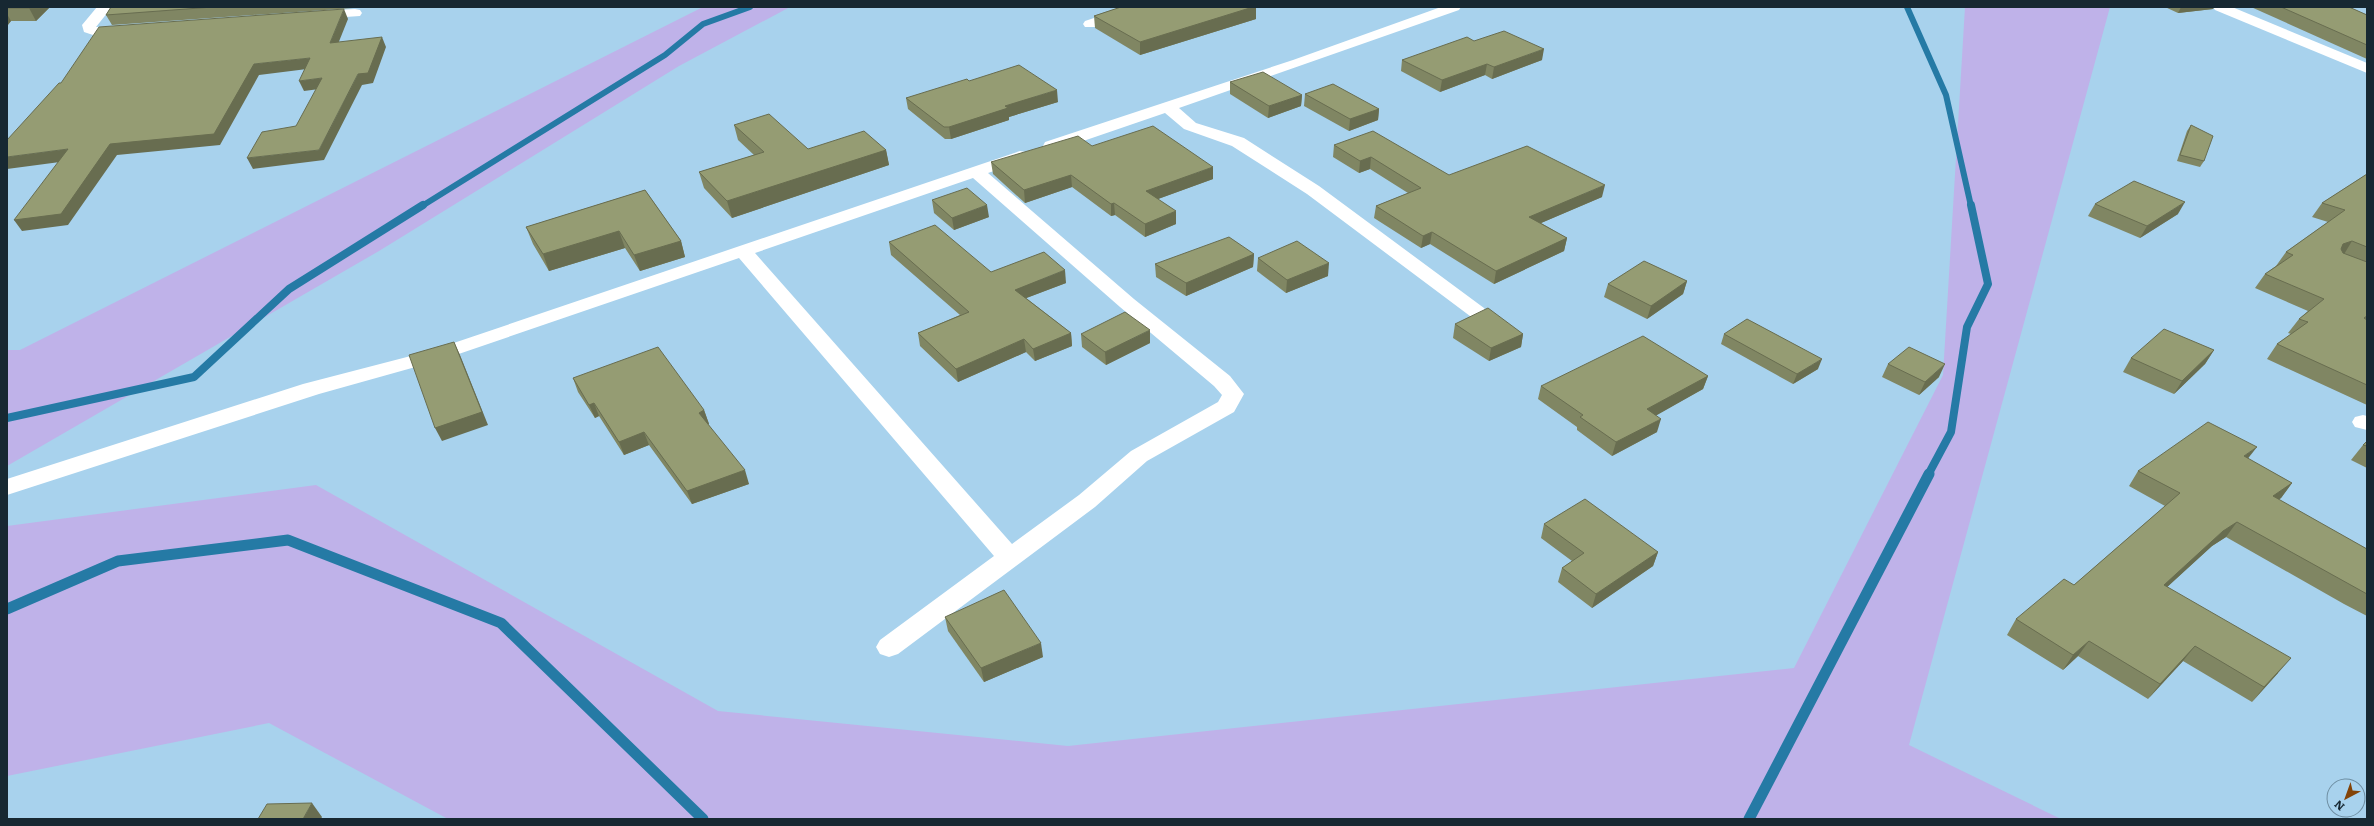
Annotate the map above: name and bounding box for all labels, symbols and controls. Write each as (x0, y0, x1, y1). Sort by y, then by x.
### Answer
north arrow (2326, 778, 2366, 818)
text: N (2330, 797, 2348, 815)

